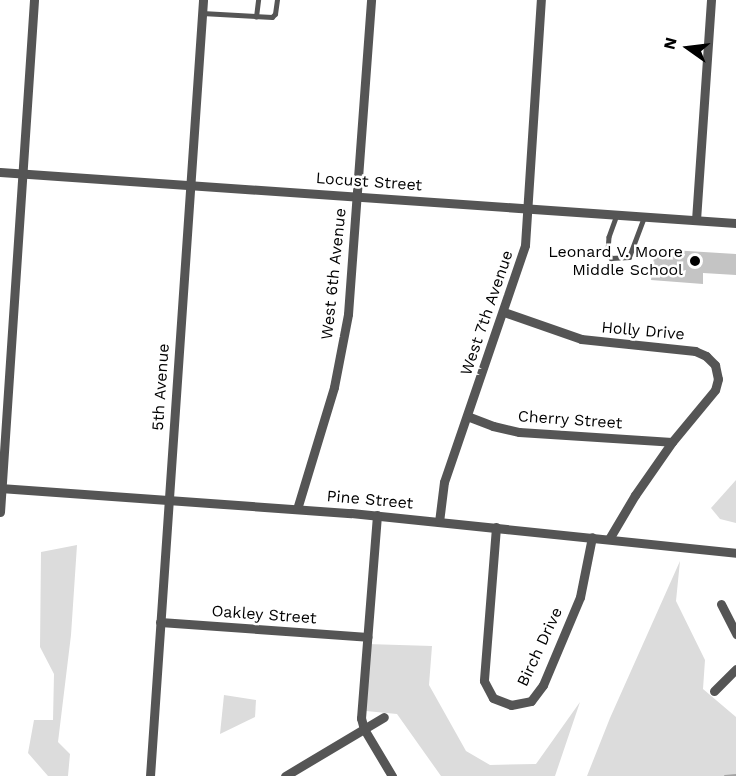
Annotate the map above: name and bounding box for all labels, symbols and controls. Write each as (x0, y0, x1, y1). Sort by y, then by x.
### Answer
north arrow (658, 18, 718, 78)
text: N (659, 35, 681, 52)
street label: Locust Street (315, 169, 423, 195)
street label: West 6th Avenue (317, 207, 351, 341)
place label: Leonard V. Moore Middle School (548, 242, 683, 280)
street label: West 7th Avenue (456, 247, 518, 379)
marker: Leonard V. Moore Middle School (688, 254, 702, 268)
street label: Holly Drive (600, 318, 686, 344)
street label: 5th Avenue (148, 342, 174, 432)
street label: Cherry Street (517, 407, 623, 433)
street label: Pine Street (326, 487, 414, 513)
street label: Oakley Street (211, 602, 317, 628)
street label: Birch Drive (513, 604, 567, 690)

